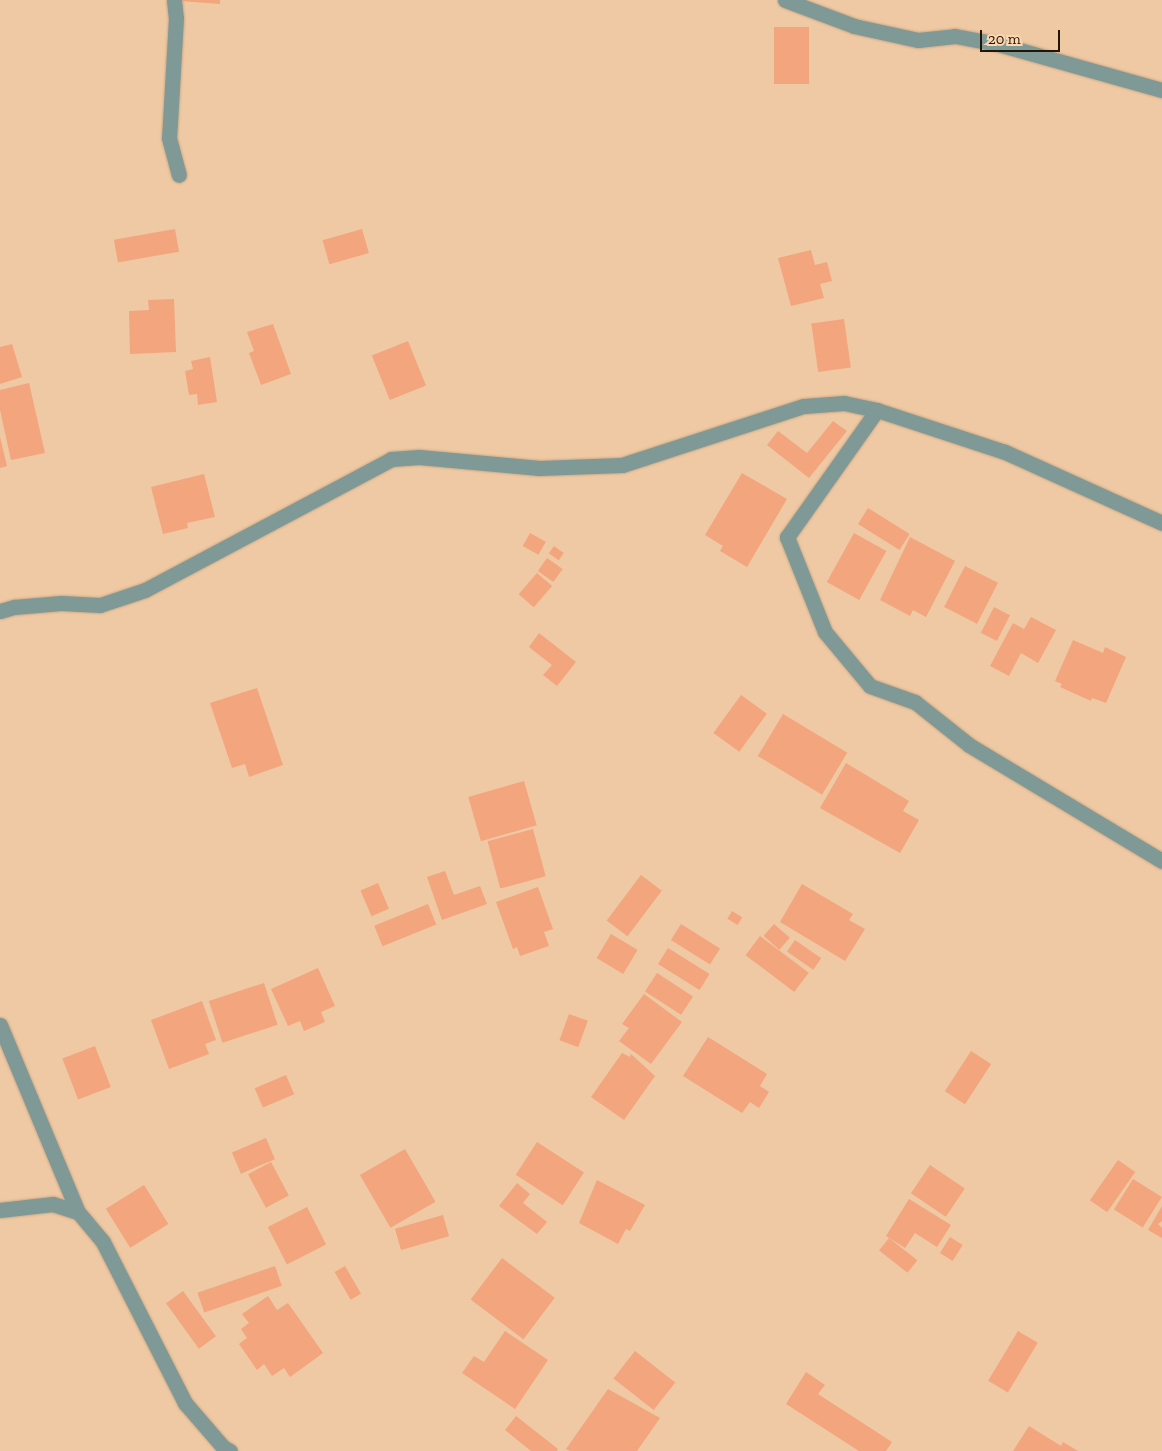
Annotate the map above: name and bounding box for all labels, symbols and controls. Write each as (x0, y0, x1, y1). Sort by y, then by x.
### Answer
scale bar (982, 20, 1062, 52)
text: 20 m (988, 30, 1021, 48)

